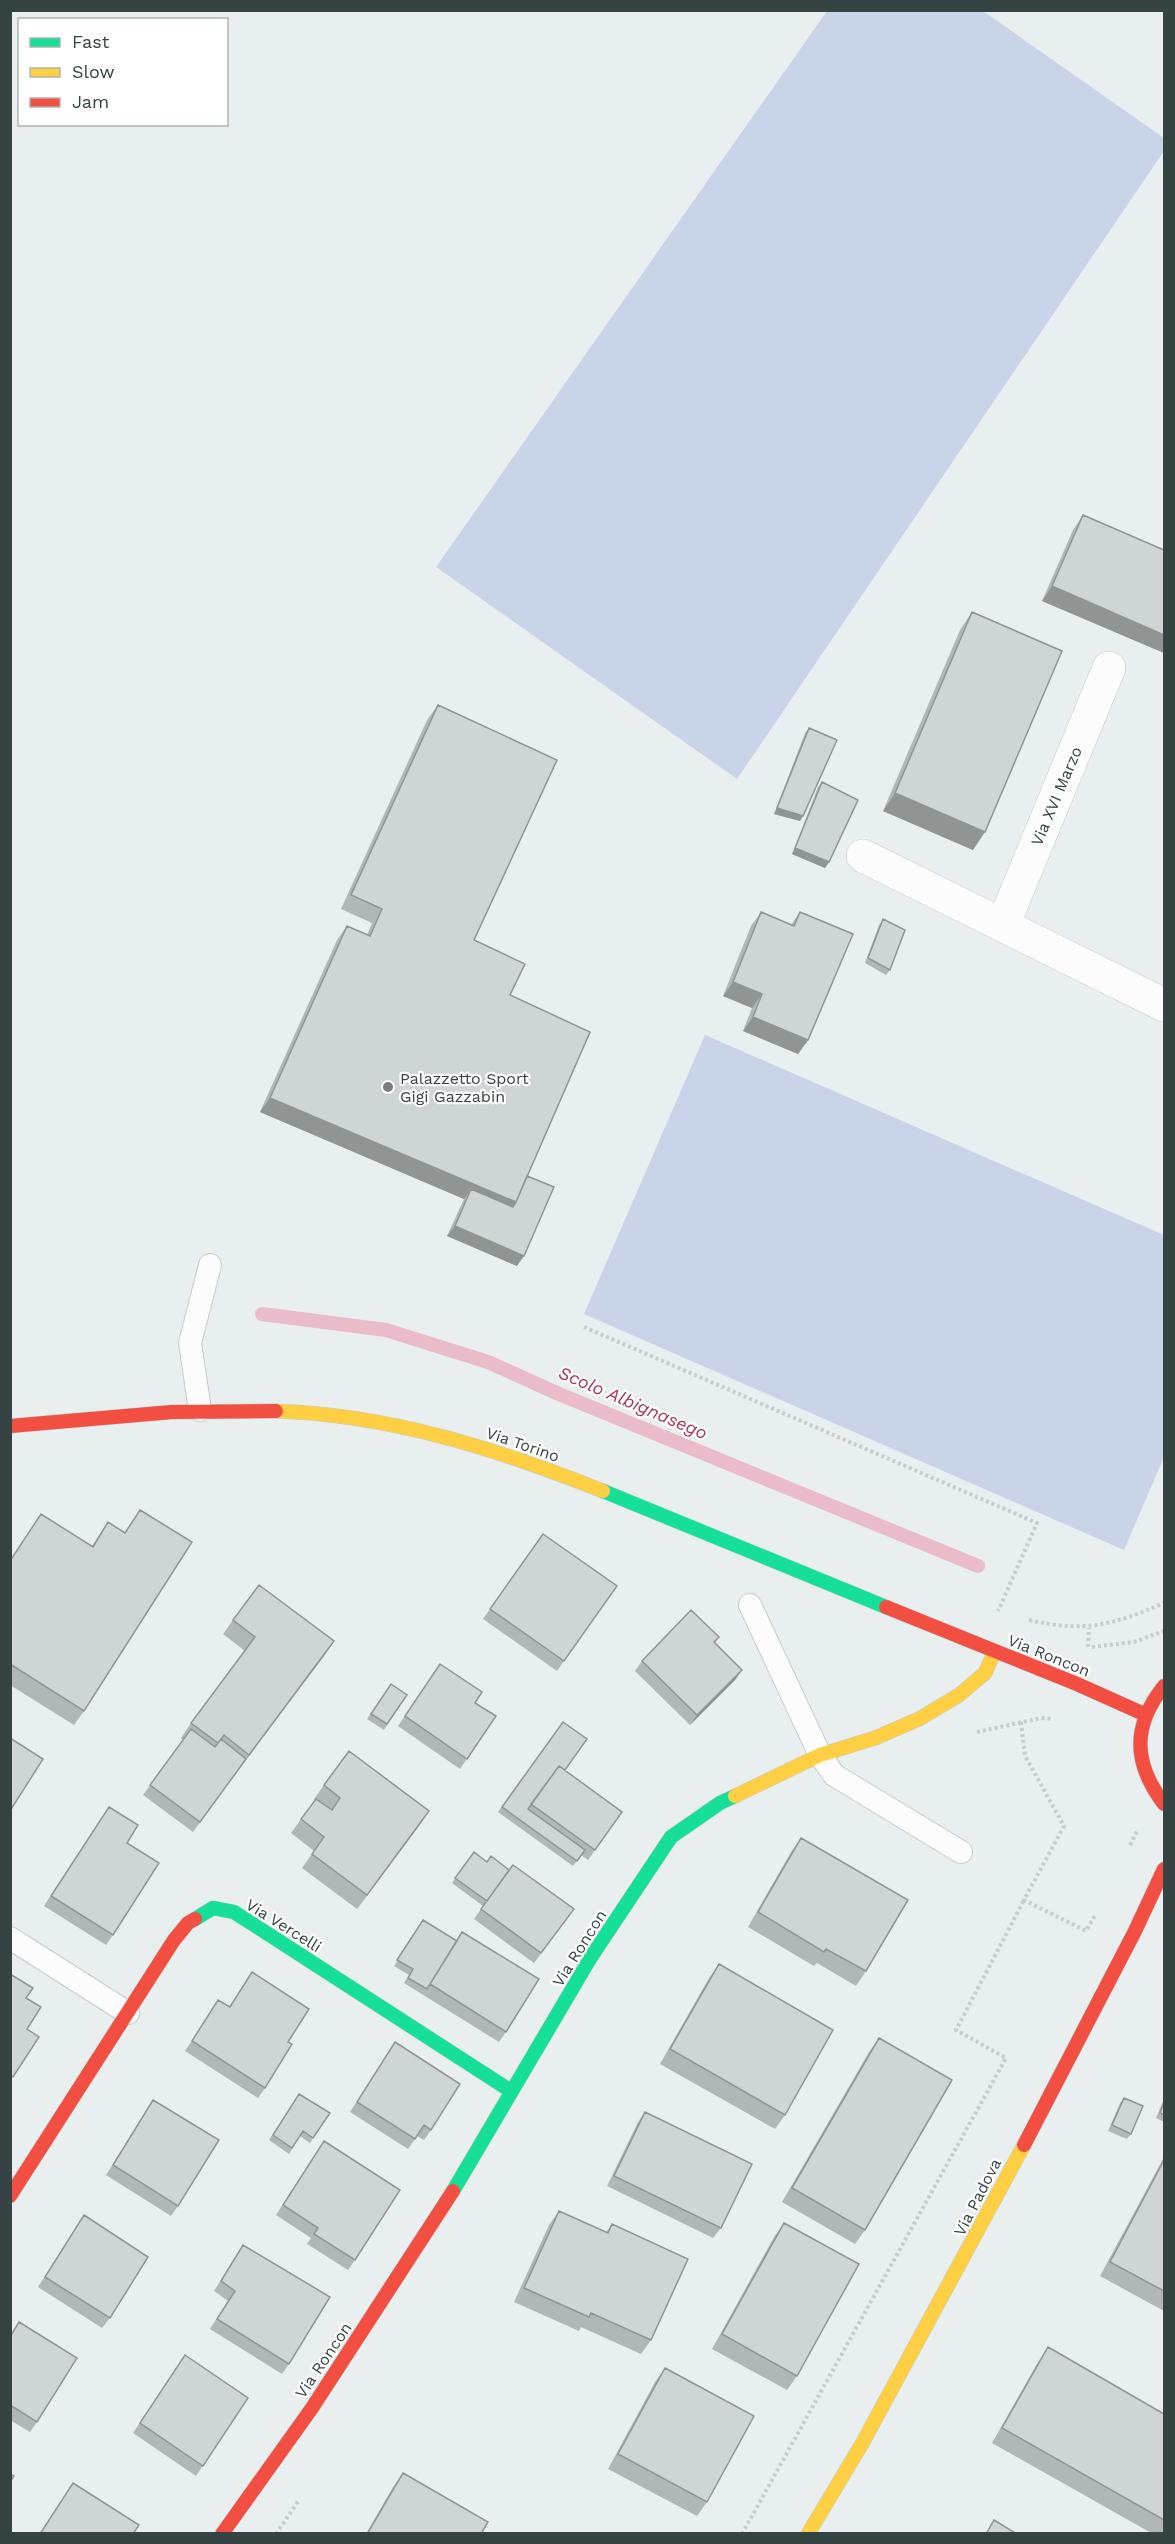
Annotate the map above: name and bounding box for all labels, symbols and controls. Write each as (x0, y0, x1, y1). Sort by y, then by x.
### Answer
legend (18, 18, 228, 126)
text: Fast (72, 31, 110, 52)
text: Slow (72, 61, 115, 82)
text: Jam (72, 91, 109, 112)
street label: Via XVI Marzo (1027, 744, 1086, 849)
place label: Palazzetto Sport Gigi Gazzabin (400, 1069, 529, 1106)
marker: Palazzetto Sport Gigi Gazzabin (381, 1080, 395, 1094)
water label: Scolo Albignasego (556, 1362, 711, 1443)
street label: Via Torino (484, 1423, 562, 1466)
street label: Via Roncon (1005, 1630, 1093, 1681)
street label: Via Vercelli (242, 1895, 325, 1956)
street label: Via Roncon (548, 1906, 611, 1990)
street label: Via Padova (950, 2155, 1005, 2239)
street label: Via Roncon (291, 2319, 356, 2402)

